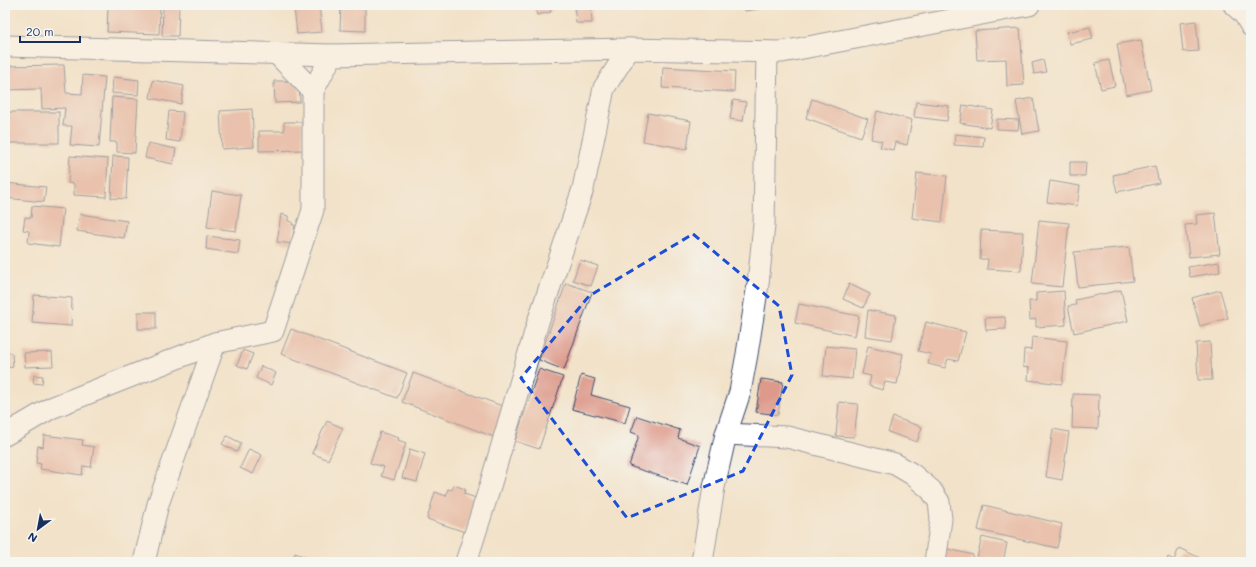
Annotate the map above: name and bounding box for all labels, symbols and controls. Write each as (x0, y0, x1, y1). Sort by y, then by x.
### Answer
scale bar (20, 18, 80, 44)
text: 20 m (26, 23, 54, 39)
north arrow (18, 509, 58, 549)
text: N (25, 529, 40, 546)

